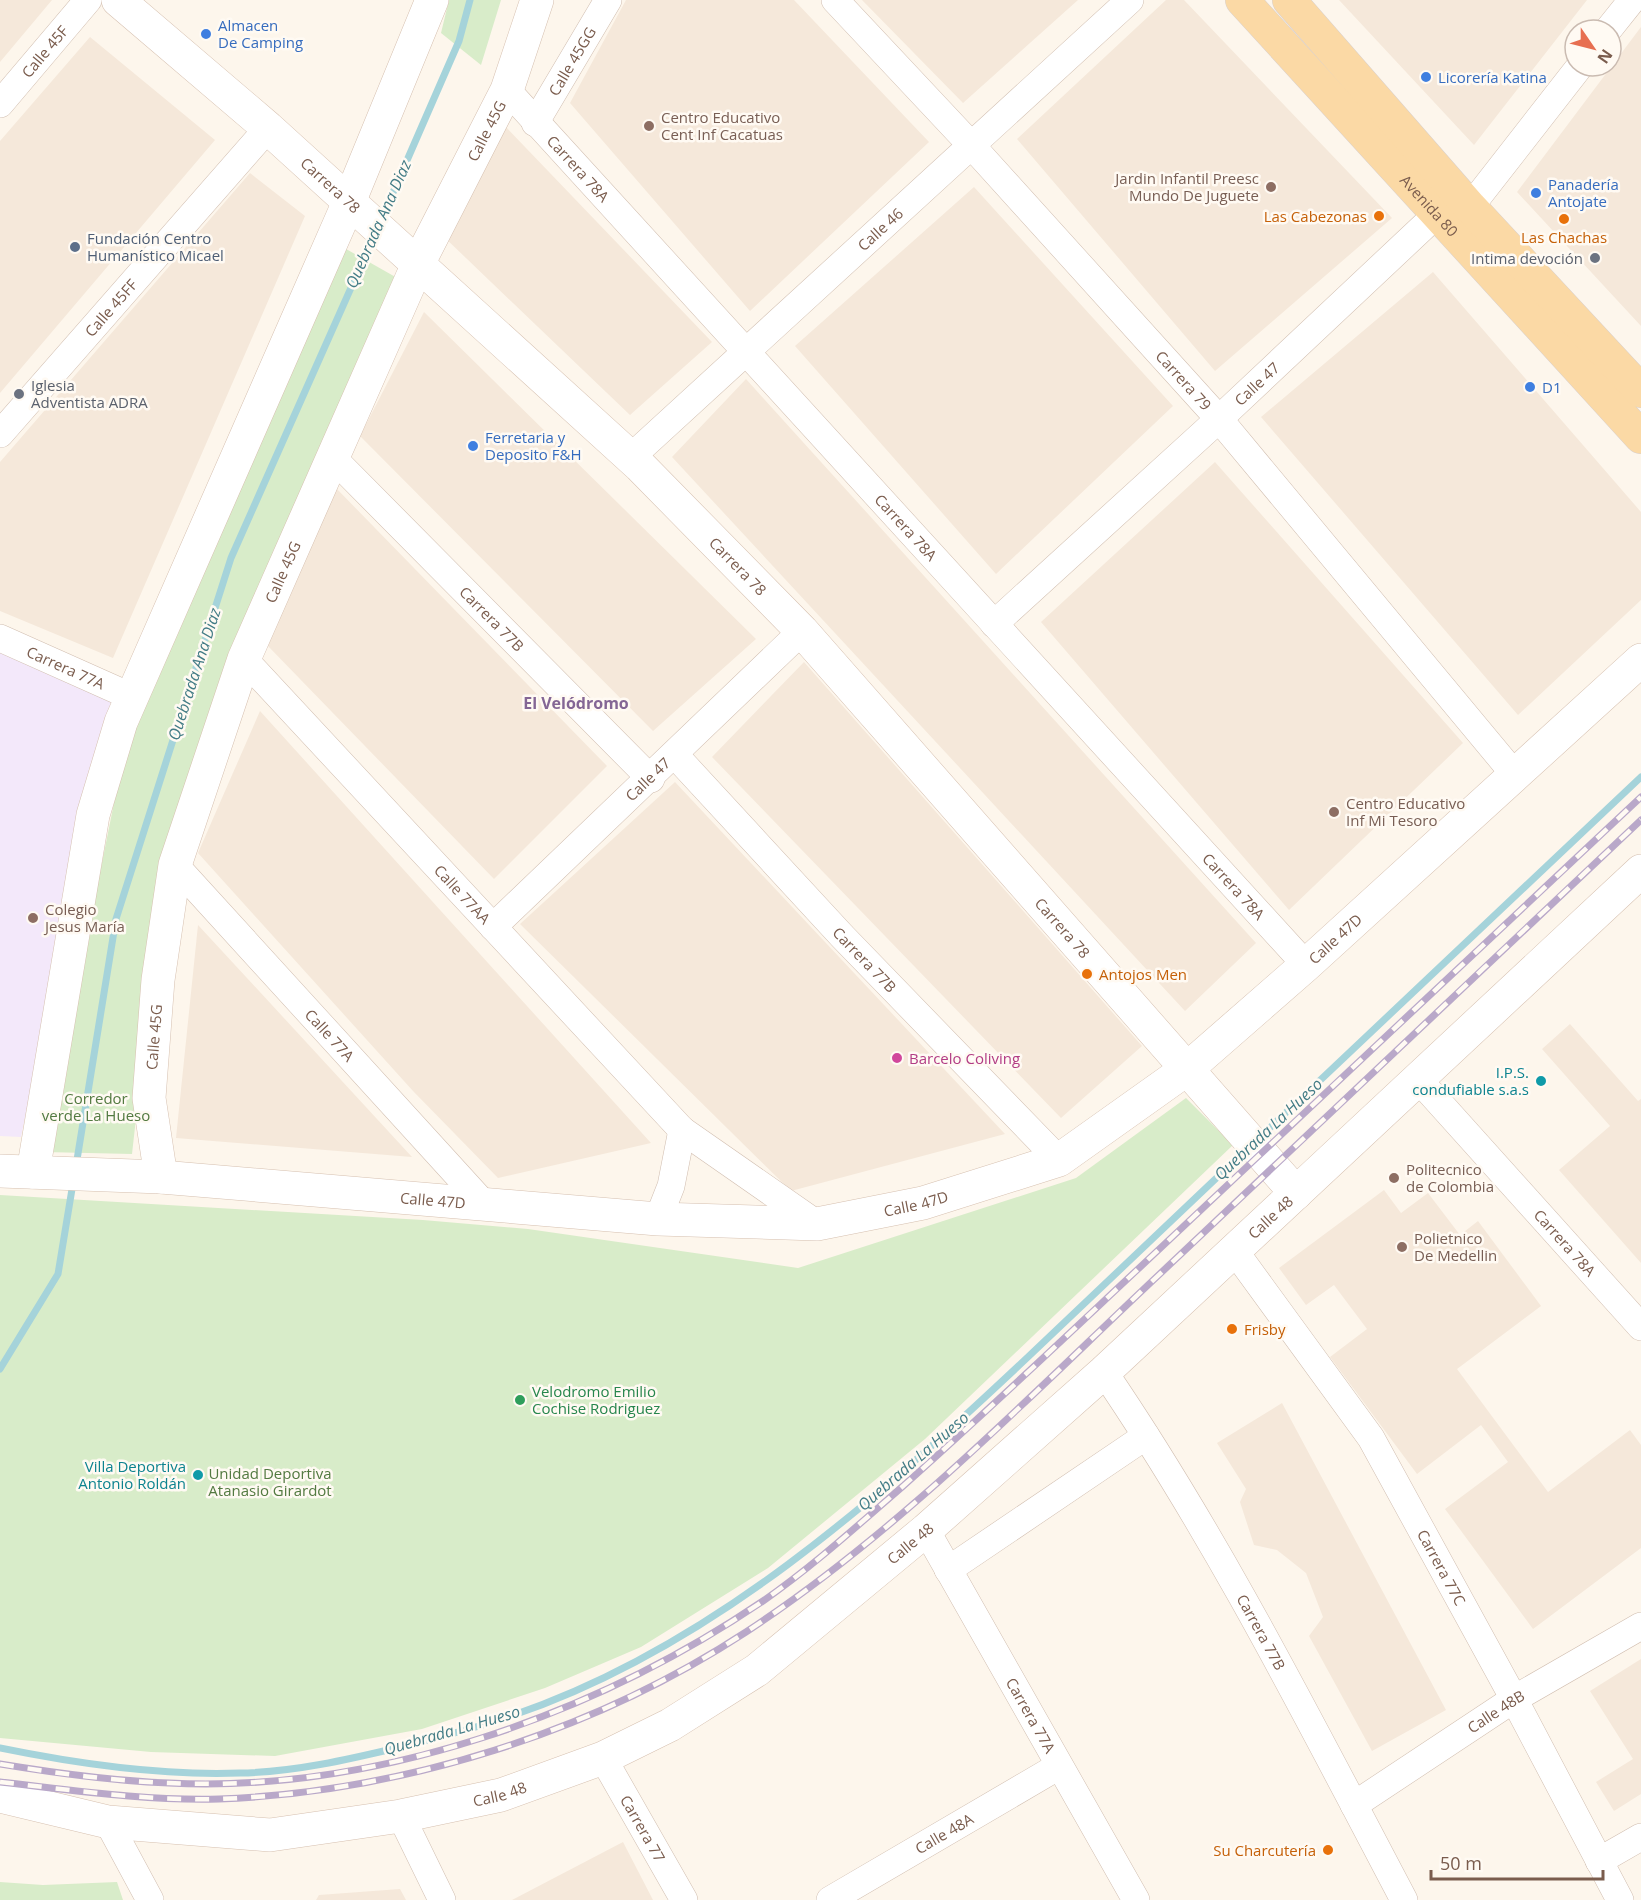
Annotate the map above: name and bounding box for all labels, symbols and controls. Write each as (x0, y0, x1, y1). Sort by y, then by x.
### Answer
place label: Almacen De Camping (218, 15, 303, 52)
north arrow (1563, 18, 1623, 78)
street label: Calle 45F (17, 21, 73, 82)
street label: Calle 45GG (544, 23, 600, 99)
marker: Almacen De Camping (199, 27, 213, 41)
text: N (1593, 45, 1618, 68)
place label: Licorería Katina (1438, 67, 1547, 87)
marker: Licorería Katina (1419, 70, 1433, 84)
street label: Calle 45G (462, 97, 510, 165)
place label: Centro Educativo Cent Inf Cacatuas (661, 107, 783, 144)
marker: Centro Educativo Cent Inf Cacatuas (642, 119, 656, 133)
street label: Carrera 78A (543, 131, 614, 206)
street label: Carrera 78 (297, 153, 365, 217)
water label: Quebrada Ana Diaz (340, 156, 416, 292)
place label: Jardin Infantil Preesc Mundo De Juguete (1113, 168, 1259, 205)
street label: Avenida 80 (1396, 170, 1463, 240)
place label: Panadería Antojate (1548, 174, 1619, 211)
marker: Jardin Infantil Preesc Mundo De Juguete (1264, 180, 1278, 194)
marker: Panadería Antojate (1529, 186, 1543, 200)
street label: Calle 46 (853, 203, 907, 255)
place label: Las Cabezonas (1264, 206, 1367, 226)
marker: Las Cabezonas (1372, 209, 1386, 223)
marker: Las Chachas (1557, 212, 1571, 226)
place label: Las Chachas (1521, 227, 1607, 247)
place label: Fundación Centro Humanístico Micael (87, 228, 224, 265)
marker: Fundación Centro Humanístico Micael (68, 240, 82, 254)
place label: Intima devoción (1471, 248, 1583, 268)
marker: Intima devoción (1588, 251, 1602, 265)
street label: Calle 45FF (80, 274, 142, 341)
street label: Carrera 79 (1152, 346, 1216, 414)
street label: Calle 47 (1230, 358, 1283, 410)
place label: Iglesia Adventista ADRA (31, 375, 148, 412)
place label: D1 (1542, 377, 1561, 397)
marker: D1 (1523, 380, 1537, 394)
marker: Iglesia Adventista ADRA (12, 387, 26, 401)
place label: Ferretaria y Deposito F&H (485, 427, 581, 464)
marker: Ferretaria y Deposito F&H (466, 439, 480, 453)
street label: Carrera 78A (871, 490, 942, 565)
street label: Carrera 78 (705, 533, 771, 599)
street label: Calle 45G (260, 538, 305, 606)
street label: Carrera 77B (455, 582, 529, 655)
water label: Quebrada Ana Diaz (162, 604, 226, 743)
street label: Carrera 77A (24, 641, 108, 694)
district label: El Velódromo (523, 692, 629, 714)
street label: Calle 47 (621, 753, 674, 805)
place label: Centro Educativo Inf Mi Tesoro (1346, 793, 1465, 830)
marker: Centro Educativo Inf Mi Tesoro (1327, 805, 1341, 819)
street label: Carrera 78A (1198, 848, 1270, 924)
street label: Calle 77AA (430, 860, 495, 928)
street label: Carrera 78 (1031, 893, 1095, 962)
place label: Colegio Jesus María (43, 899, 125, 936)
street label: Calle 47D (1304, 909, 1366, 968)
marker: Colegio Jesus María (26, 911, 40, 925)
street label: Carrera 77B (828, 922, 901, 997)
place label: Antojos Men (1099, 964, 1187, 984)
marker: Antojos Men (1080, 967, 1094, 981)
street label: Calle 45G (141, 1004, 166, 1071)
street label: Calle 77A (301, 1004, 359, 1066)
place label: Barcelo Coliving (909, 1048, 1020, 1068)
marker: Barcelo Coliving (890, 1051, 904, 1065)
place label: I.P.S. condufiable s.a.s (1412, 1062, 1529, 1099)
water label: Quebrada La Hueso (1209, 1073, 1327, 1185)
marker: I.P.S. condufiable s.a.s (1534, 1074, 1548, 1088)
park label: Corredor verde La Hueso (42, 1088, 150, 1125)
place label: Politecnico de Colombia (1406, 1159, 1494, 1196)
marker: Politecnico de Colombia (1387, 1171, 1401, 1185)
street label: Calle 47D (882, 1186, 951, 1221)
street label: Calle 47D (399, 1187, 467, 1213)
street label: Calle 48 (1243, 1191, 1297, 1243)
street label: Carrera 78A (1530, 1205, 1601, 1281)
place label: Polietnico De Medellin (1414, 1228, 1497, 1265)
marker: Polietnico De Medellin (1395, 1240, 1409, 1254)
place label: Frisby (1244, 1319, 1286, 1339)
marker: Frisby (1225, 1322, 1239, 1336)
place label: Velodromo Emilio Cochise Rodriguez (532, 1381, 660, 1418)
marker: Velodromo Emilio Cochise Rodriguez (513, 1393, 527, 1407)
water label: Quebrada La Hueso (853, 1407, 973, 1515)
place label: Villa Deportiva Antonio Roldán (78, 1456, 186, 1493)
park label: Unidad Deportiva Atanasio Girardot (208, 1463, 332, 1500)
marker: Villa Deportiva Antonio Roldán (191, 1468, 205, 1482)
street label: Calle 48 (883, 1518, 938, 1568)
street label: Carrera 77C (1413, 1526, 1471, 1609)
street label: Carrera 77B (1232, 1590, 1290, 1673)
street label: Carrera 77A (1002, 1674, 1061, 1757)
street label: Calle 48B (1463, 1685, 1528, 1737)
water label: Quebrada La Hueso (381, 1700, 523, 1760)
street label: Calle 48 (471, 1777, 529, 1811)
street label: Carrera 77 (616, 1791, 670, 1865)
street label: Calle 48A (911, 1808, 977, 1858)
place label: Su Charcutería (1213, 1840, 1316, 1860)
marker: Su Charcutería (1321, 1843, 1335, 1857)
scale bar (1431, 1843, 1604, 1881)
text: 50 m (1440, 1851, 1482, 1875)

